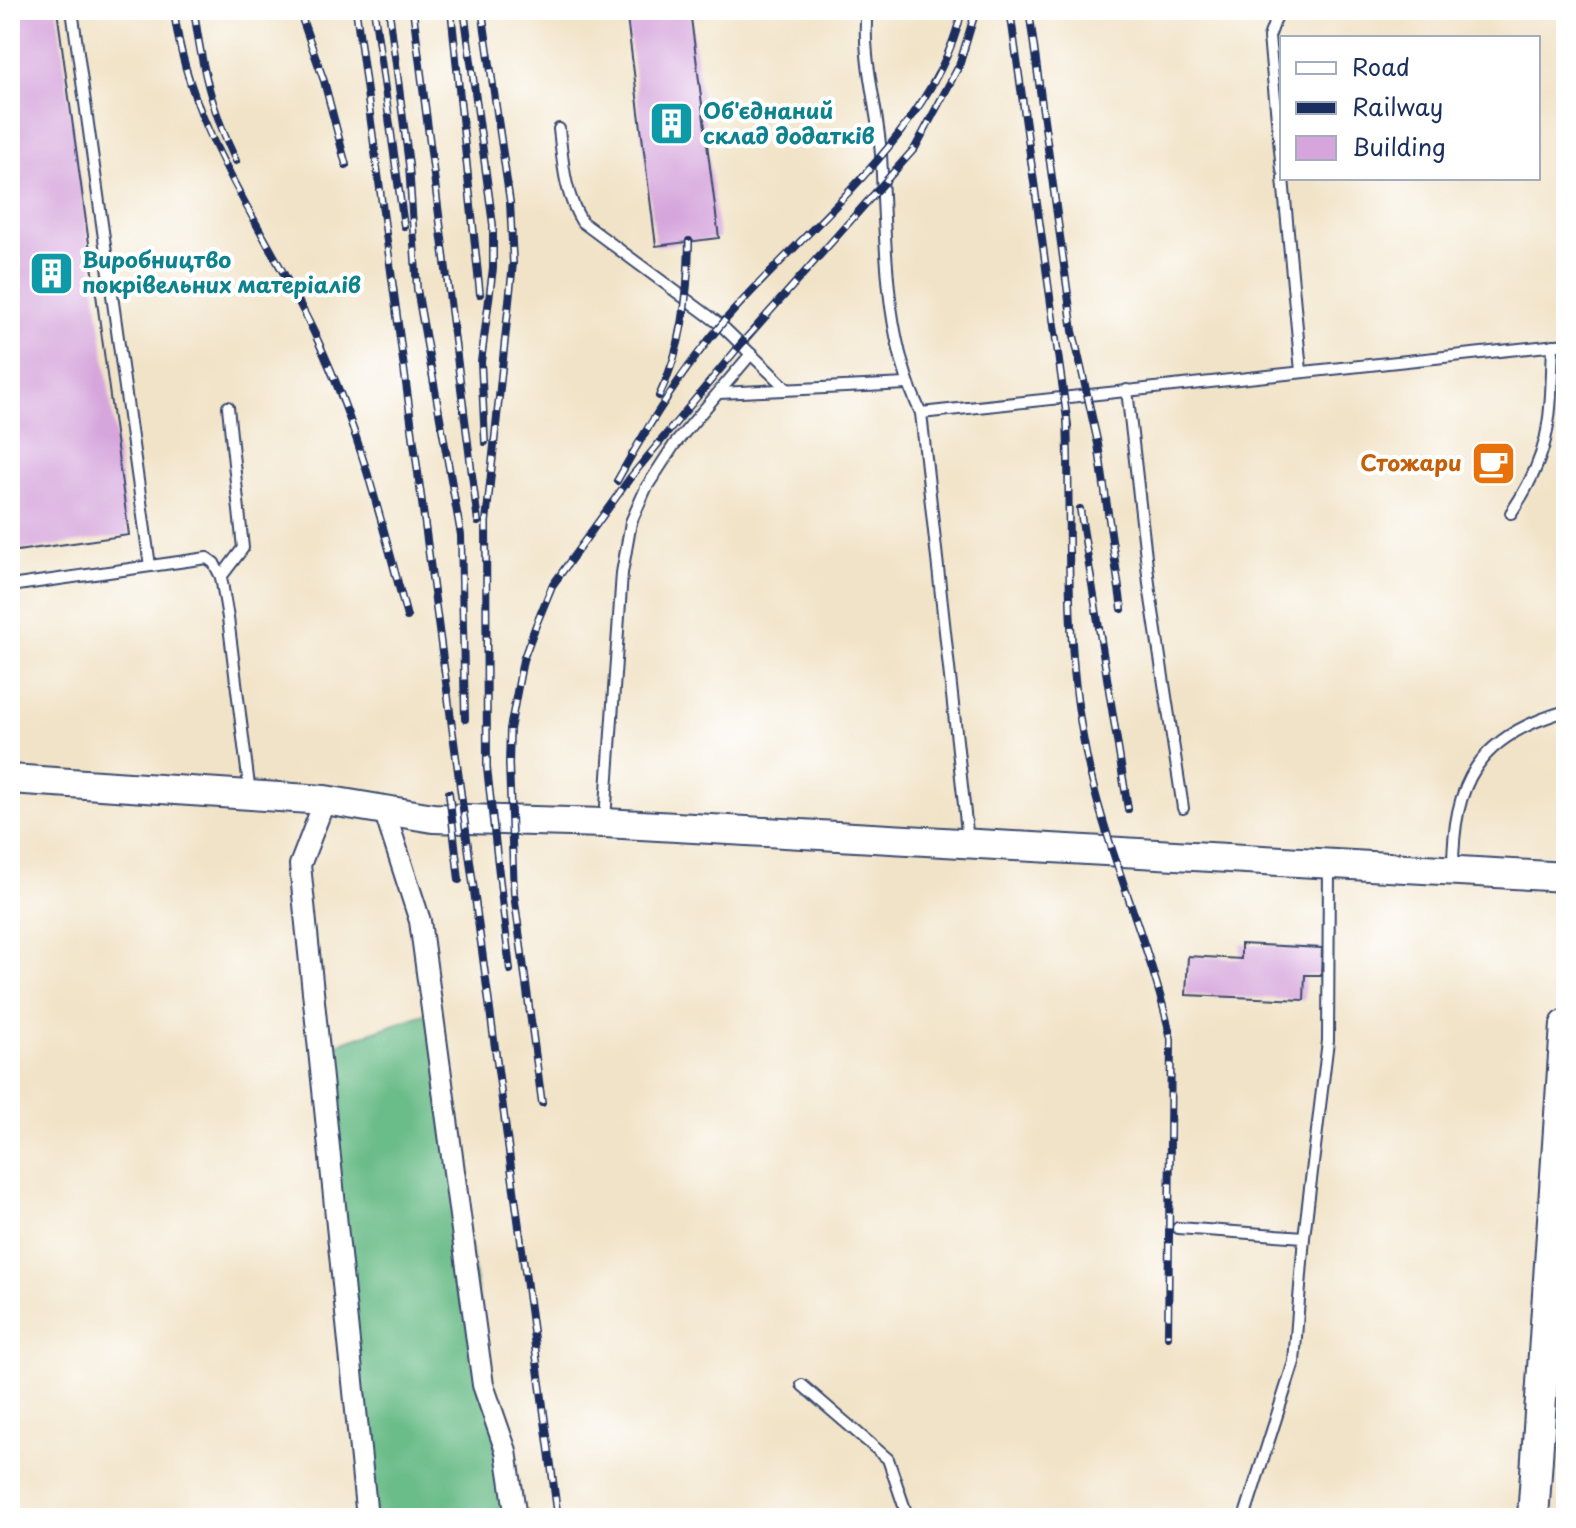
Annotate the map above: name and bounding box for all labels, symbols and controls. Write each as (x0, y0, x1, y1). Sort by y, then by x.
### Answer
legend (1280, 36, 1540, 180)
text: Road (1352, 48, 1410, 84)
text: Railway (1352, 88, 1443, 124)
place label: Об'єднаний склад додатків (703, 93, 875, 151)
building icon: Об'єднаний склад додатків (648, 100, 696, 148)
text: Building (1352, 128, 1446, 164)
place label: Виробництво покрівельних матеріалів (82, 242, 361, 300)
building icon: Виробництво покрівельних матеріалів (27, 249, 75, 297)
cafe icon: Стожари (1469, 439, 1517, 487)
place label: Стожари (1360, 445, 1462, 478)

